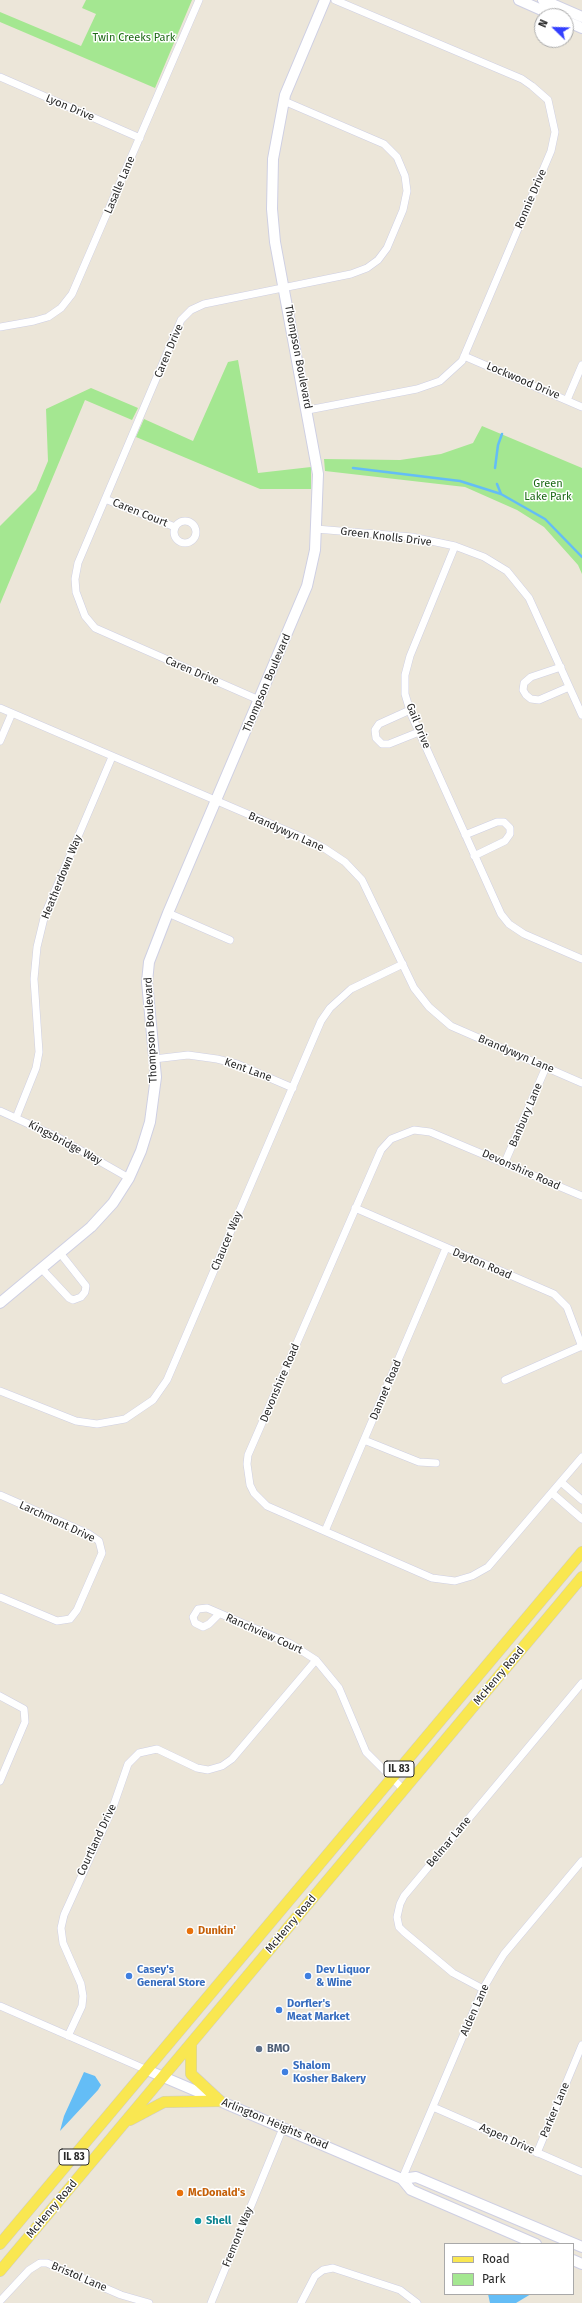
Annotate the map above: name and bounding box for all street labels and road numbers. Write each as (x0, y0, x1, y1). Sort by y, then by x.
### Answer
street label: Lyon Drive (44, 92, 96, 124)
street label: Lasalle Lane (102, 154, 138, 216)
street label: Ronnie Drive (512, 167, 550, 231)
street label: Thompson Boulevard (281, 304, 315, 410)
street label: Caren Drive (152, 322, 186, 380)
street label: Lockwood Drive (484, 360, 562, 402)
street label: Caren Court (111, 496, 169, 530)
street label: Green Knolls Drive (340, 525, 432, 549)
street label: Thompson Boulevard (240, 632, 294, 734)
street label: Caren Drive (163, 654, 221, 688)
street label: Gail Drive (403, 701, 433, 751)
street label: Brandywyn Lane (246, 809, 326, 855)
street label: Heatherdown Way (39, 833, 85, 921)
street label: Thompson Boulevard (142, 977, 160, 1083)
street label: Brandywyn Lane (476, 1032, 556, 1076)
street label: Kent Lane (223, 1055, 273, 1085)
street label: Banbury Lane (507, 1081, 545, 1149)
street label: Kingsbridge Way (26, 1118, 104, 1168)
street label: Devonshire Road (480, 1147, 562, 1193)
street label: Chaucer Way (209, 1209, 245, 1273)
street label: Dayton Road (450, 1246, 514, 1282)
street label: Devonshire Road (257, 1342, 303, 1424)
street label: Dannet Road (367, 1358, 405, 1422)
street label: Larchmont Drive (17, 1499, 97, 1545)
street label: Ranchview Court (223, 1611, 305, 1657)
street label: McHenry Road (471, 1644, 527, 1708)
road number: IL 83 (384, 1761, 414, 1777)
street label: Courtland Drive (75, 1802, 119, 1878)
street label: Belmar Lane (424, 1814, 474, 1870)
street label: McHenry Road (263, 1892, 319, 1956)
street label: Alden Lane (458, 1982, 492, 2038)
street label: Parker Lane (537, 2080, 573, 2140)
street label: Arlington Heights Road (220, 2096, 330, 2152)
street label: Aspen Drive (477, 2121, 537, 2157)
road number: IL 83 (59, 2149, 89, 2165)
street label: McHenry Road (24, 2177, 80, 2241)
street label: Fremont Way (220, 2205, 256, 2269)
street label: Bristol Lane (49, 2259, 109, 2295)

